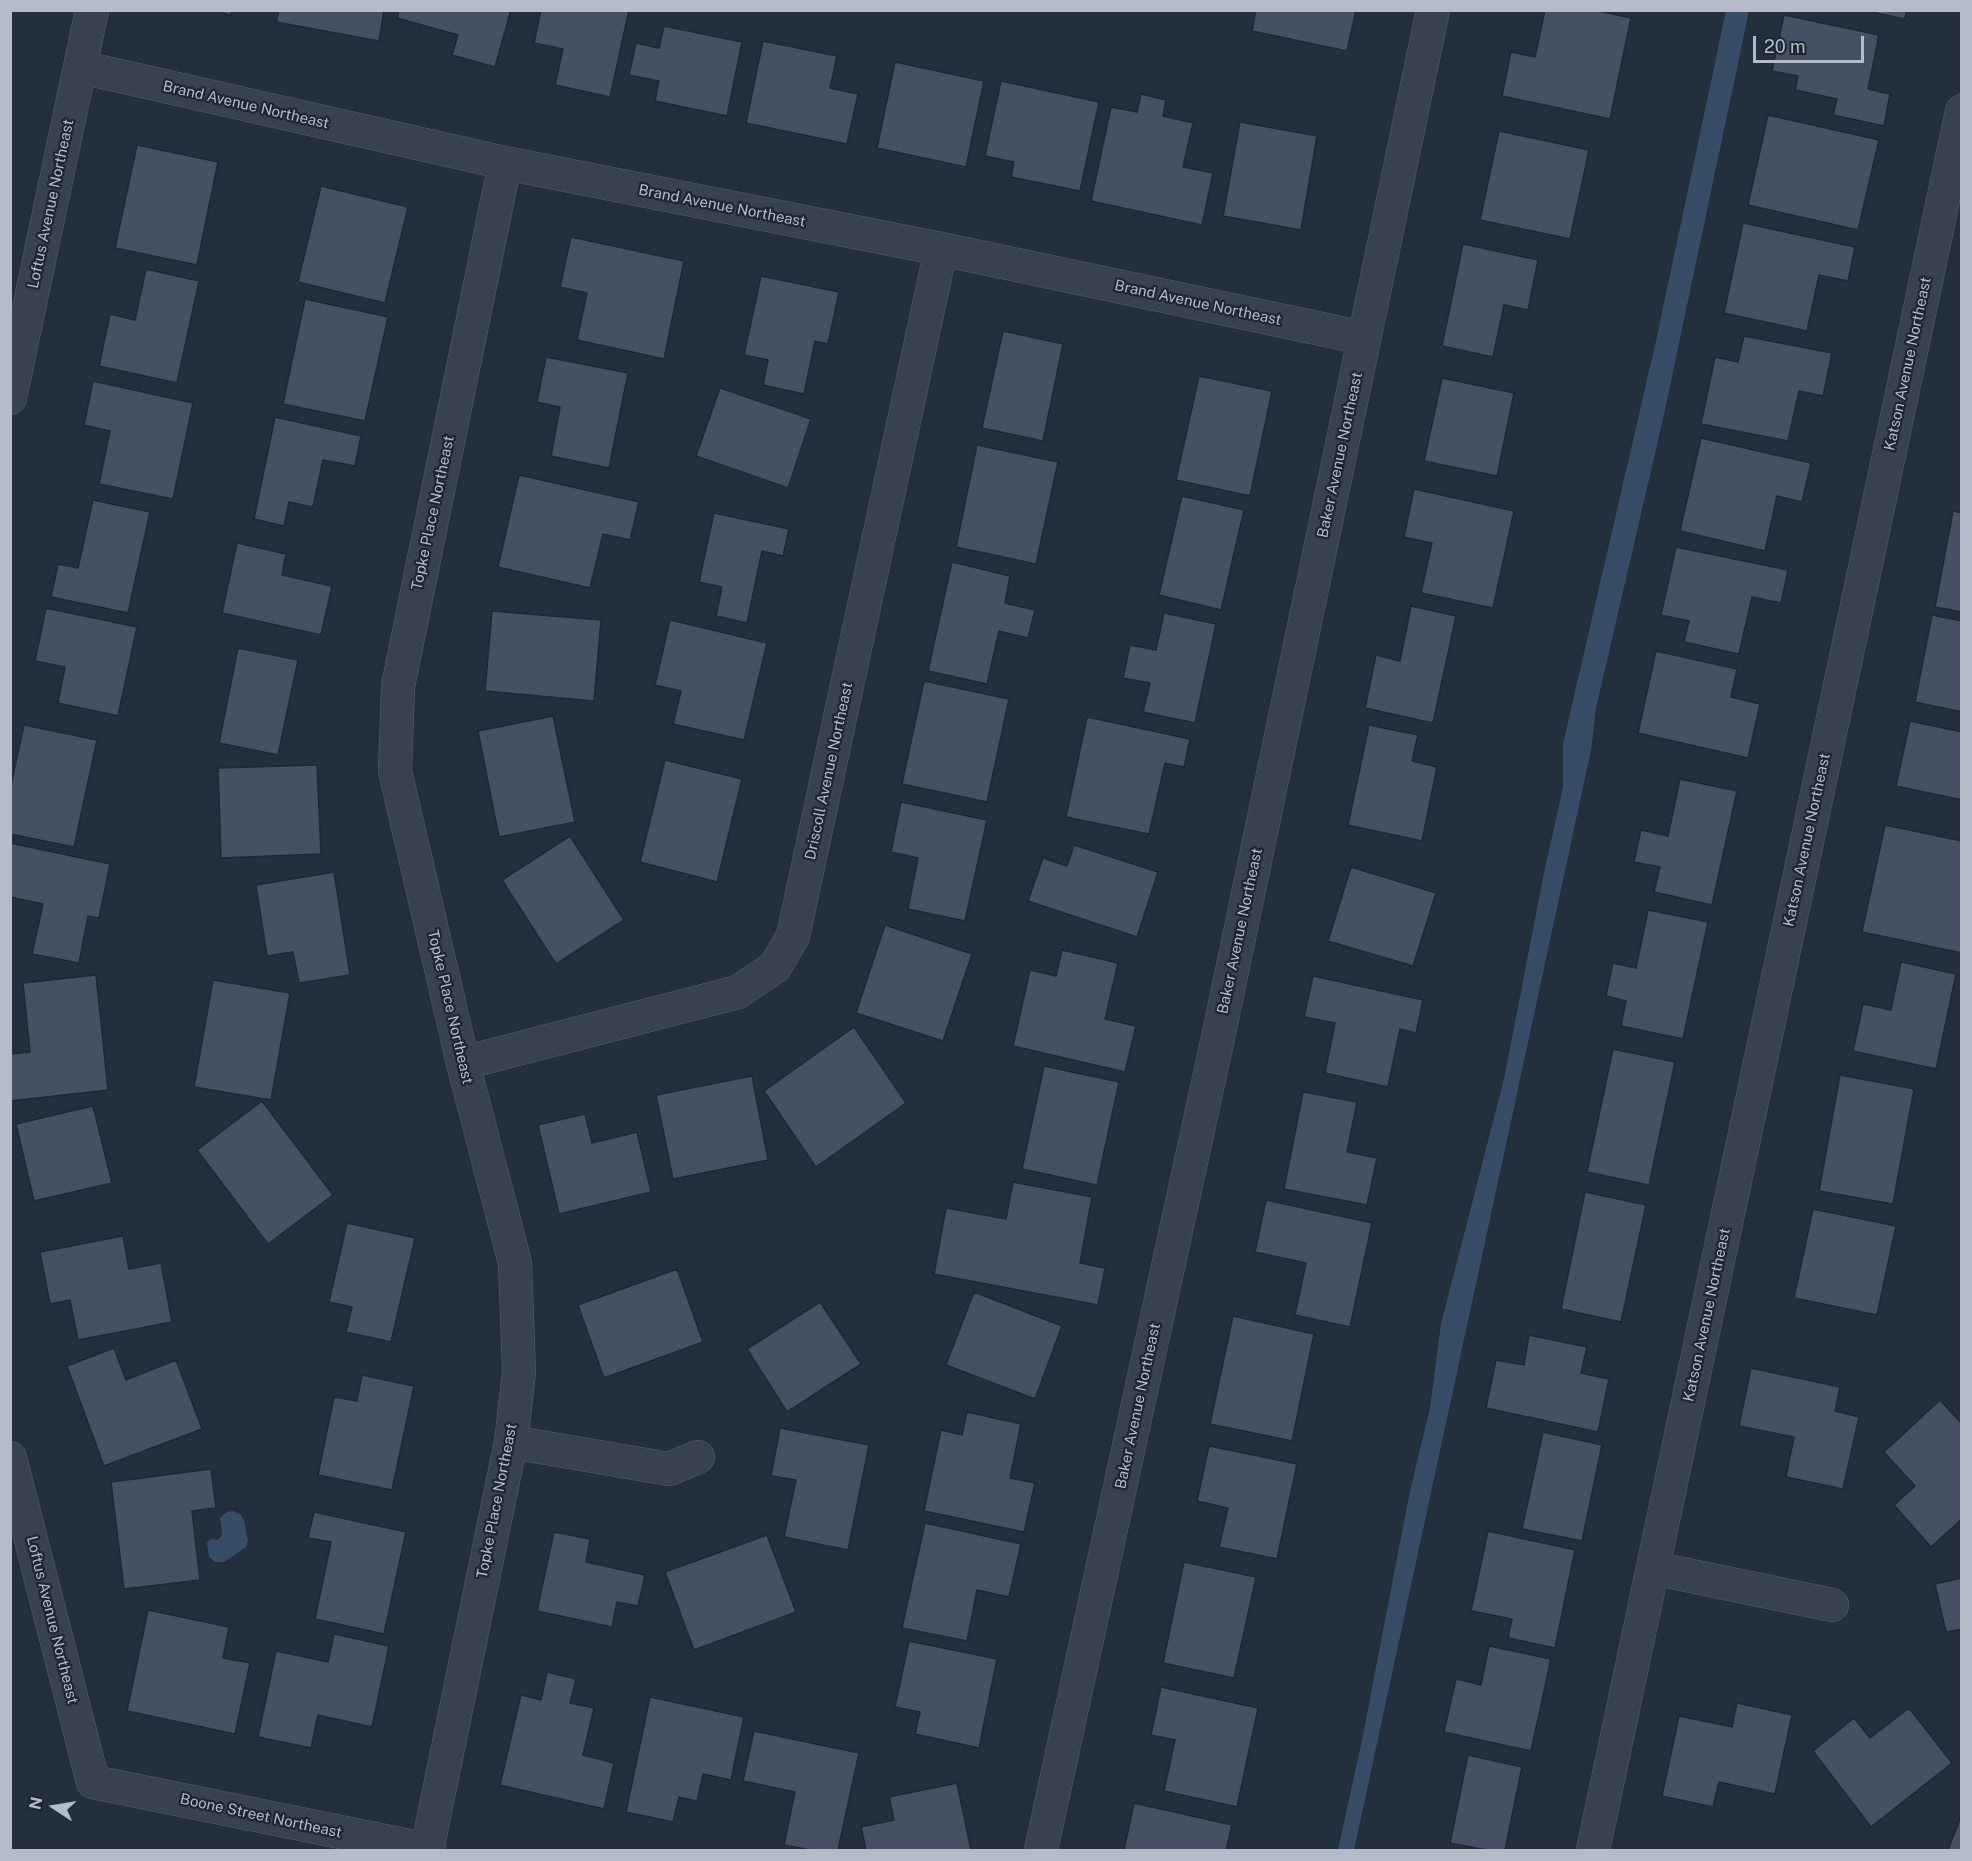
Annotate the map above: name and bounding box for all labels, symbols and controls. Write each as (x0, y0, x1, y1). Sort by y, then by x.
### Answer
scale bar (1756, 24, 1867, 62)
text: 20 m (1764, 36, 1806, 57)
street label: Brand Avenue Northeast (161, 77, 331, 133)
street label: Loftus Avenue Northeast (24, 118, 78, 290)
street label: Brand Avenue Northeast (637, 181, 807, 231)
street label: Katson Avenue Northeast (1881, 276, 1935, 452)
street label: Brand Avenue Northeast (1113, 277, 1283, 329)
street label: Baker Avenue Northeast (1314, 370, 1366, 540)
street label: Topke Place Northeast (408, 434, 458, 592)
street label: Driscoll Avenue Northeast (801, 680, 857, 862)
street label: Katson Avenue Northeast (1780, 752, 1834, 928)
street label: Baker Avenue Northeast (1214, 846, 1266, 1016)
street label: Topke Place Northeast (423, 928, 477, 1086)
street label: Katson Avenue Northeast (1680, 1227, 1734, 1403)
street label: Baker Avenue Northeast (1112, 1321, 1164, 1491)
street label: Topke Place Northeast (473, 1422, 521, 1580)
street label: Loftus Avenue Northeast (22, 1534, 82, 1706)
north arrow (24, 1777, 84, 1837)
street label: Boone Street Northeast (178, 1790, 344, 1842)
text: N (25, 1795, 46, 1811)

